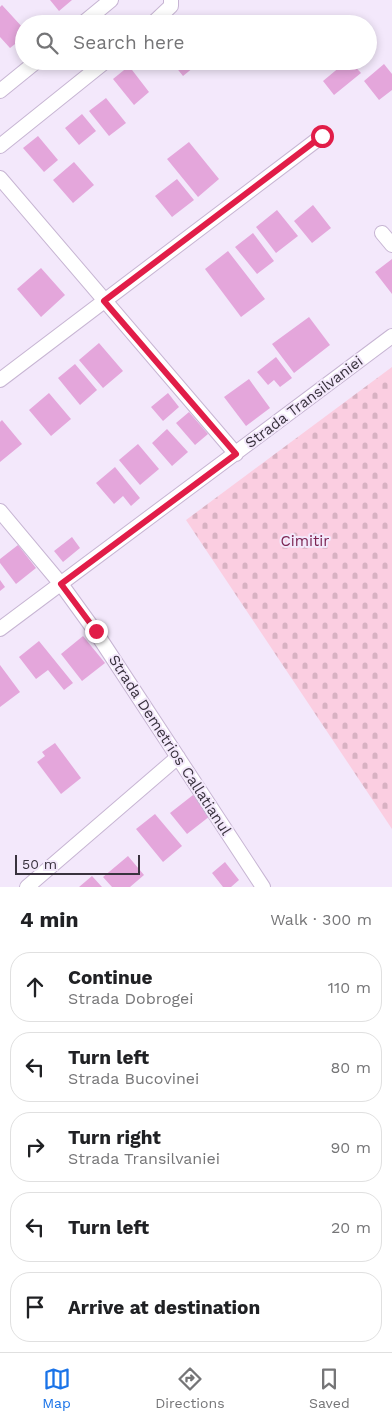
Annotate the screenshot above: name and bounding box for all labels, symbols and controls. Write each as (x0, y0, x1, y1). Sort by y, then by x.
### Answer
search box (15, 15, 377, 70)
icon: search (33, 29, 61, 57)
text: Search here (73, 31, 184, 54)
route start (311, 125, 334, 148)
street label: Strada Transilvaniei (242, 352, 366, 452)
park label: Cimitir (281, 532, 329, 550)
route end (85, 620, 108, 643)
street label: Strada Demetrios Callatianul (105, 651, 235, 839)
scale bar (15, 852, 140, 875)
text: 50 m (22, 856, 57, 872)
text: 4 min (20, 907, 78, 932)
text: Walk · 300 m (270, 910, 372, 929)
text: Continue (68, 966, 152, 989)
icon: ahead (21, 973, 49, 1001)
text: 110 m (328, 978, 371, 997)
text: Strada Dobrogei (68, 989, 194, 1008)
text: Turn left (68, 1046, 149, 1069)
icon: left (21, 1053, 49, 1081)
text: 80 m (330, 1058, 371, 1077)
text: Strada Bucovinei (68, 1069, 199, 1088)
text: Turn right (68, 1126, 161, 1149)
icon: right (21, 1133, 49, 1161)
text: 90 m (330, 1138, 371, 1157)
text: Strada Transilvaniei (68, 1149, 220, 1168)
icon: left (21, 1213, 49, 1241)
text: Turn left (68, 1216, 149, 1239)
text: 20 m (331, 1218, 371, 1237)
icon: arrive (21, 1293, 49, 1321)
text: Arrive at destination (68, 1296, 260, 1319)
tab: Map (42, 1365, 71, 1411)
tab: Directions (155, 1365, 225, 1411)
tab: Saved (309, 1365, 350, 1411)

